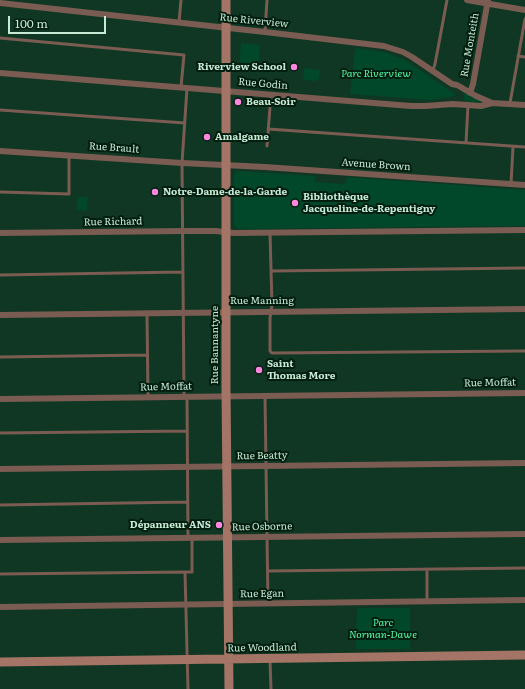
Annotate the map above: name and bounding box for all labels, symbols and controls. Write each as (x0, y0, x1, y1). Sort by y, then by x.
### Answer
scale bar (10, 8, 108, 34)
street label: Rue Riverview (219, 11, 289, 31)
street label: Rue Monteith (458, 12, 482, 78)
text: 100 m (15, 14, 48, 32)
place label: Riverview School (197, 61, 286, 73)
marker: Riverview School (289, 62, 299, 72)
park label: Parc Riverview (341, 68, 411, 80)
street label: Rue Godin (238, 76, 288, 92)
place label: Beau-Soir (246, 96, 296, 108)
marker: Beau-Soir (233, 97, 243, 107)
place label: Amalgame (215, 131, 269, 143)
marker: Amalgame (202, 132, 212, 142)
street label: Rue Brault (88, 140, 140, 156)
street label: Avenue Brown (341, 157, 411, 173)
place label: Notre-Dame-de-la-Garde (163, 186, 287, 198)
marker: Notre-Dame-de-la-Garde (150, 187, 160, 197)
place label: Bibliothèque Jacqueline-de-Repentigny (303, 191, 435, 214)
marker: Bibliothèque Jacqueline-de-Repentigny (290, 198, 300, 208)
street label: Rue Richard (84, 215, 142, 229)
street label: Rue Manning (230, 295, 294, 307)
street label: Rue Bannantyne (209, 306, 221, 384)
place label: Saint Thomas More (267, 358, 335, 382)
marker: Saint Thomas More (254, 365, 264, 375)
street label: Rue Moffat (464, 377, 516, 389)
street label: Rue Moffat (140, 381, 192, 393)
street label: Rue Beatty (236, 450, 288, 462)
place label: Dépanneur ANS (130, 519, 211, 531)
marker: Dépanneur ANS (214, 520, 224, 530)
street label: Rue Osborne (232, 520, 292, 534)
street label: Rue Egan (240, 588, 284, 600)
park label: Parc Norman-Dawe (349, 617, 417, 640)
street label: Rue Woodland (227, 641, 297, 655)

